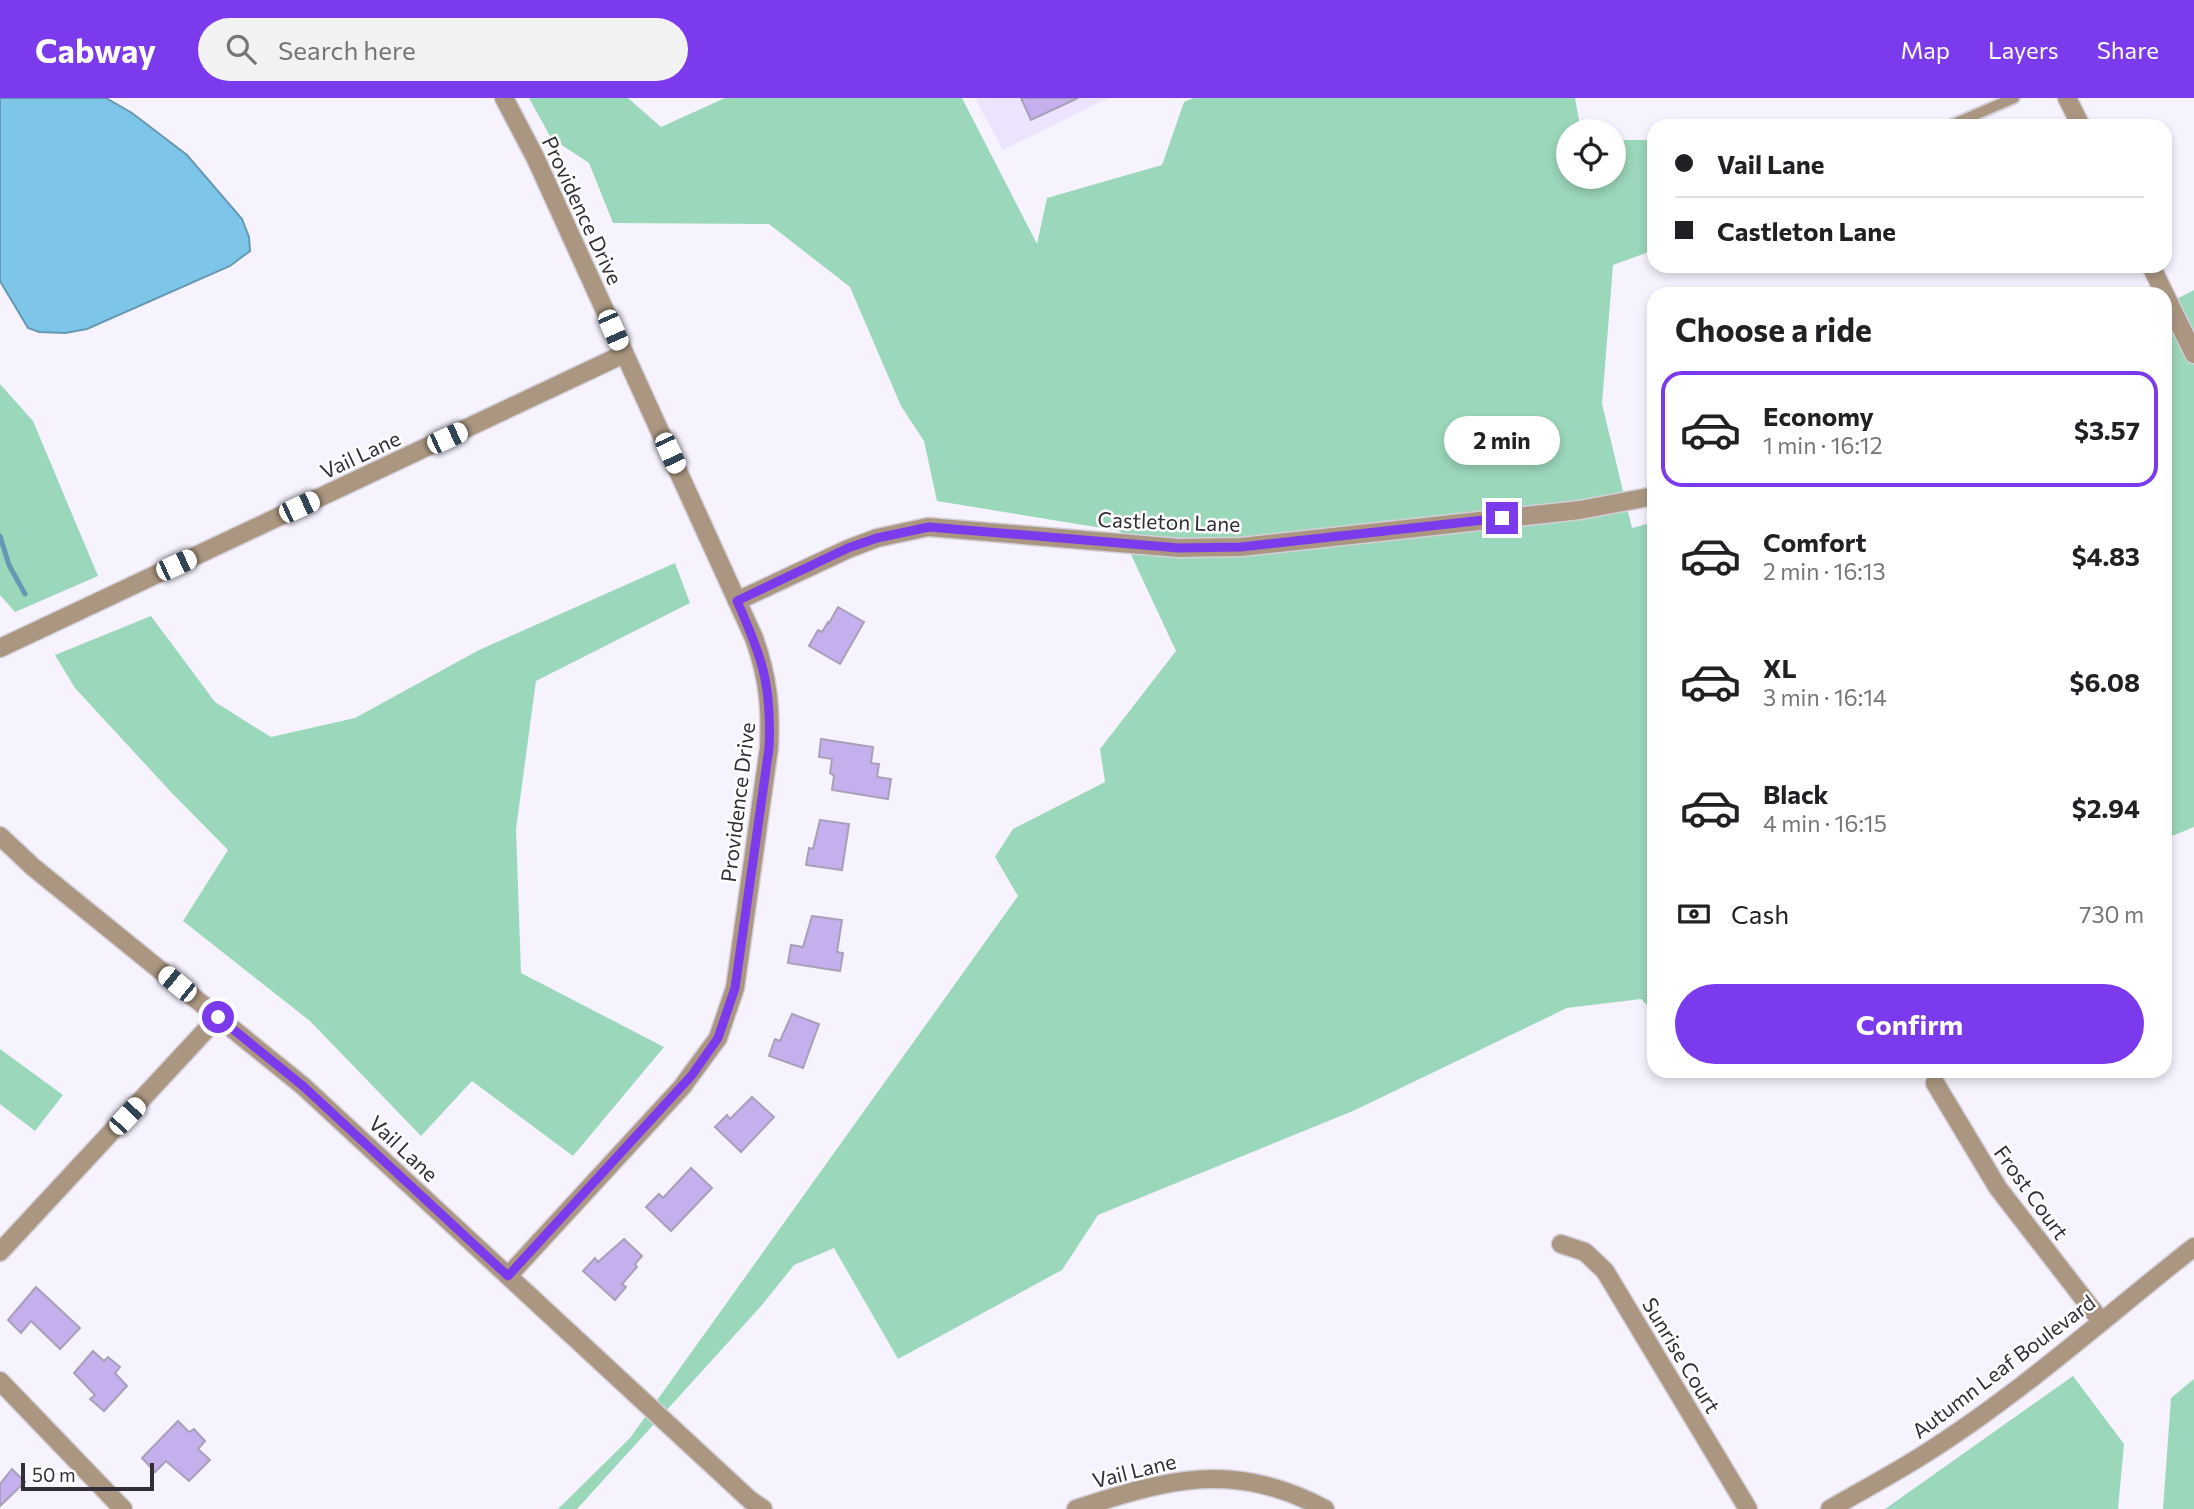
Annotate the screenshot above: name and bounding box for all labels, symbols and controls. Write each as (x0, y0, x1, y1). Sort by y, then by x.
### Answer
search box (198, 18, 688, 81)
text: Cabway (35, 29, 156, 70)
icon: search (222, 30, 260, 68)
text: Search here (278, 34, 416, 65)
text: Map (1901, 35, 1950, 64)
text: Layers (1988, 35, 2059, 64)
text: Share (2097, 35, 2159, 64)
map controls (1556, 119, 1626, 189)
button: locate (1556, 119, 1626, 189)
street label: Providence Drive (538, 132, 628, 288)
text: Vail Lane (1717, 148, 1825, 179)
text: Castleton Lane (1717, 215, 1896, 246)
car (595, 307, 632, 353)
text: Choose a ride (1675, 309, 1872, 349)
icon: car (1679, 398, 1742, 461)
text: Economy (1763, 400, 1874, 431)
text: $3.57 (2074, 414, 2140, 445)
callout: 2 min (1444, 416, 1560, 466)
car (424, 420, 471, 456)
street label: Vail Lane (316, 425, 404, 483)
text: 2 min (1473, 426, 1531, 454)
car (652, 430, 689, 476)
text: 1 min · 16:12 (1763, 431, 1882, 459)
car (276, 489, 323, 525)
route end (1486, 502, 1518, 534)
street label: Castleton Lane (1097, 506, 1241, 536)
icon: car (1679, 524, 1742, 587)
text: Comfort (1763, 526, 1866, 557)
text: $4.83 (2072, 540, 2140, 571)
car (153, 547, 200, 583)
text: 2 min · 16:13 (1763, 557, 1886, 585)
icon: car (1679, 650, 1742, 713)
text: XL (1763, 652, 1797, 683)
text: $6.08 (2070, 666, 2140, 697)
text: 3 min · 16:14 (1763, 683, 1887, 711)
street label: Providence Drive (715, 721, 759, 883)
icon: car (1679, 776, 1742, 839)
text: Black (1763, 778, 1829, 809)
text: $2.94 (2072, 792, 2140, 823)
text: 4 min · 16:15 (1763, 809, 1887, 837)
icon: cash (1675, 895, 1713, 933)
text: Cash (1731, 898, 1789, 929)
text: 730 m (2079, 900, 2144, 928)
car (155, 963, 200, 1005)
button: Confirm (1675, 984, 2144, 1064)
route start (202, 1001, 234, 1033)
car (105, 1093, 150, 1139)
street label: Vail Lane (364, 1110, 444, 1186)
street label: Frost Court (1990, 1140, 2074, 1244)
street label: Autumn Leaf Boulevard (1907, 1289, 2099, 1443)
street label: Sunrise Court (1638, 1293, 1726, 1417)
street label: Vail Lane (1090, 1448, 1178, 1492)
scale bar (21, 1460, 154, 1492)
text: 50 m (32, 1463, 76, 1486)

